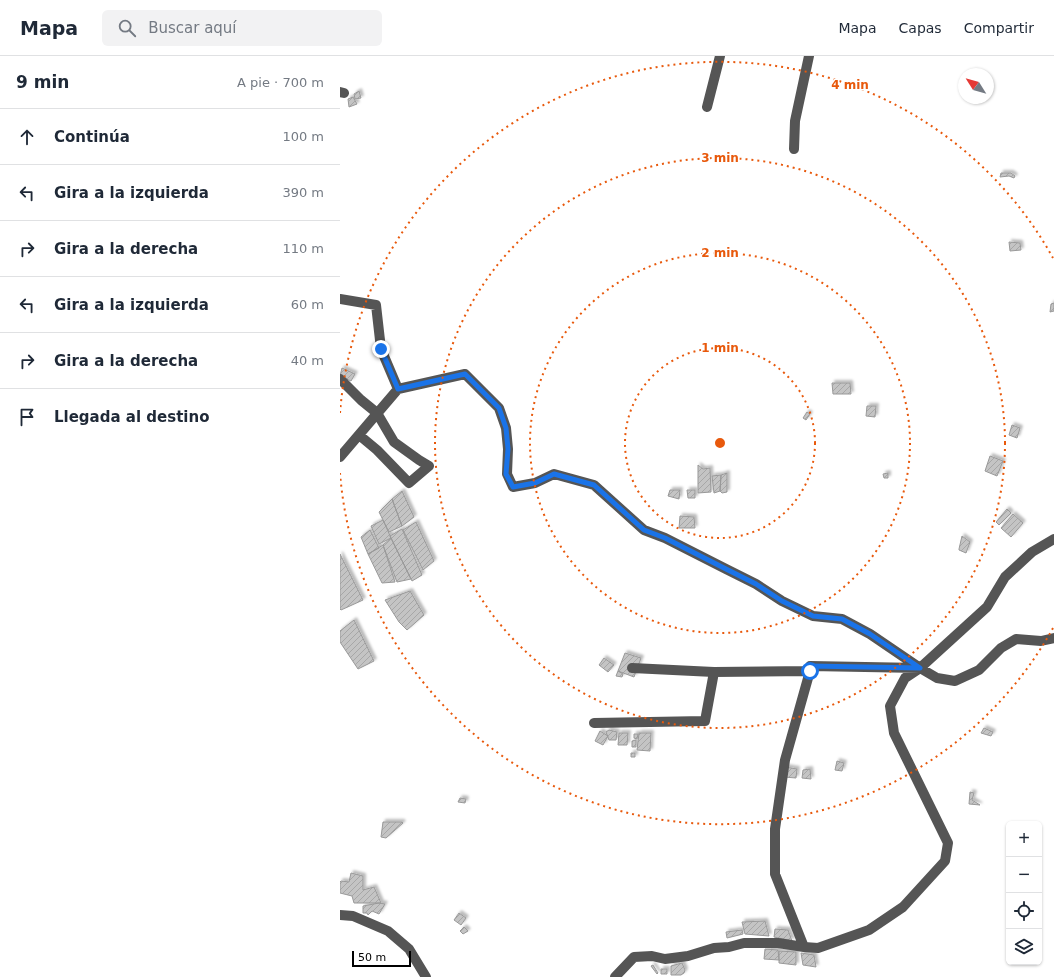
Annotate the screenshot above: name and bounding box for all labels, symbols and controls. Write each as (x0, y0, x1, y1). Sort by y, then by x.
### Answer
search box (102, 10, 382, 46)
text: Mapa (20, 17, 78, 39)
icon: search (116, 17, 138, 39)
text: Buscar aquí (148, 19, 237, 37)
text: Mapa (838, 20, 877, 36)
text: Capas (899, 20, 942, 36)
text: Compartir (964, 20, 1034, 36)
north arrow (958, 68, 994, 104)
text: 9 min (16, 72, 69, 92)
text: A pie · 700 m (237, 75, 324, 90)
text: 4 min (831, 78, 869, 92)
icon: ahead (16, 126, 38, 148)
text: Continúa (54, 128, 130, 146)
text: 100 m (282, 129, 324, 144)
text: 3 min (701, 151, 739, 165)
icon: left (16, 182, 38, 204)
text: Gira a la izquierda (54, 184, 209, 202)
text: 390 m (282, 185, 324, 200)
icon: right (16, 238, 38, 260)
text: Gira a la derecha (54, 240, 198, 258)
text: 110 m (282, 241, 324, 256)
text: 2 min (701, 246, 739, 260)
icon: left (16, 294, 38, 316)
text: Gira a la izquierda (54, 296, 209, 314)
text: 60 m (291, 297, 324, 312)
route end (372, 340, 390, 358)
text: 1 min (701, 341, 739, 355)
icon: right (16, 350, 38, 372)
text: Gira a la derecha (54, 352, 198, 370)
text: 40 m (291, 353, 324, 368)
icon: arrive (16, 406, 38, 428)
text: Llegada al destino (54, 408, 209, 426)
centre of rings (713, 436, 727, 450)
route start (801, 662, 819, 680)
map controls (1006, 821, 1042, 965)
button: + (1006, 821, 1042, 857)
button: − (1006, 857, 1042, 893)
button: locate (1006, 893, 1042, 929)
button: layers (1006, 929, 1042, 965)
scale bar (352, 949, 411, 968)
text: 50 m (358, 951, 386, 964)

